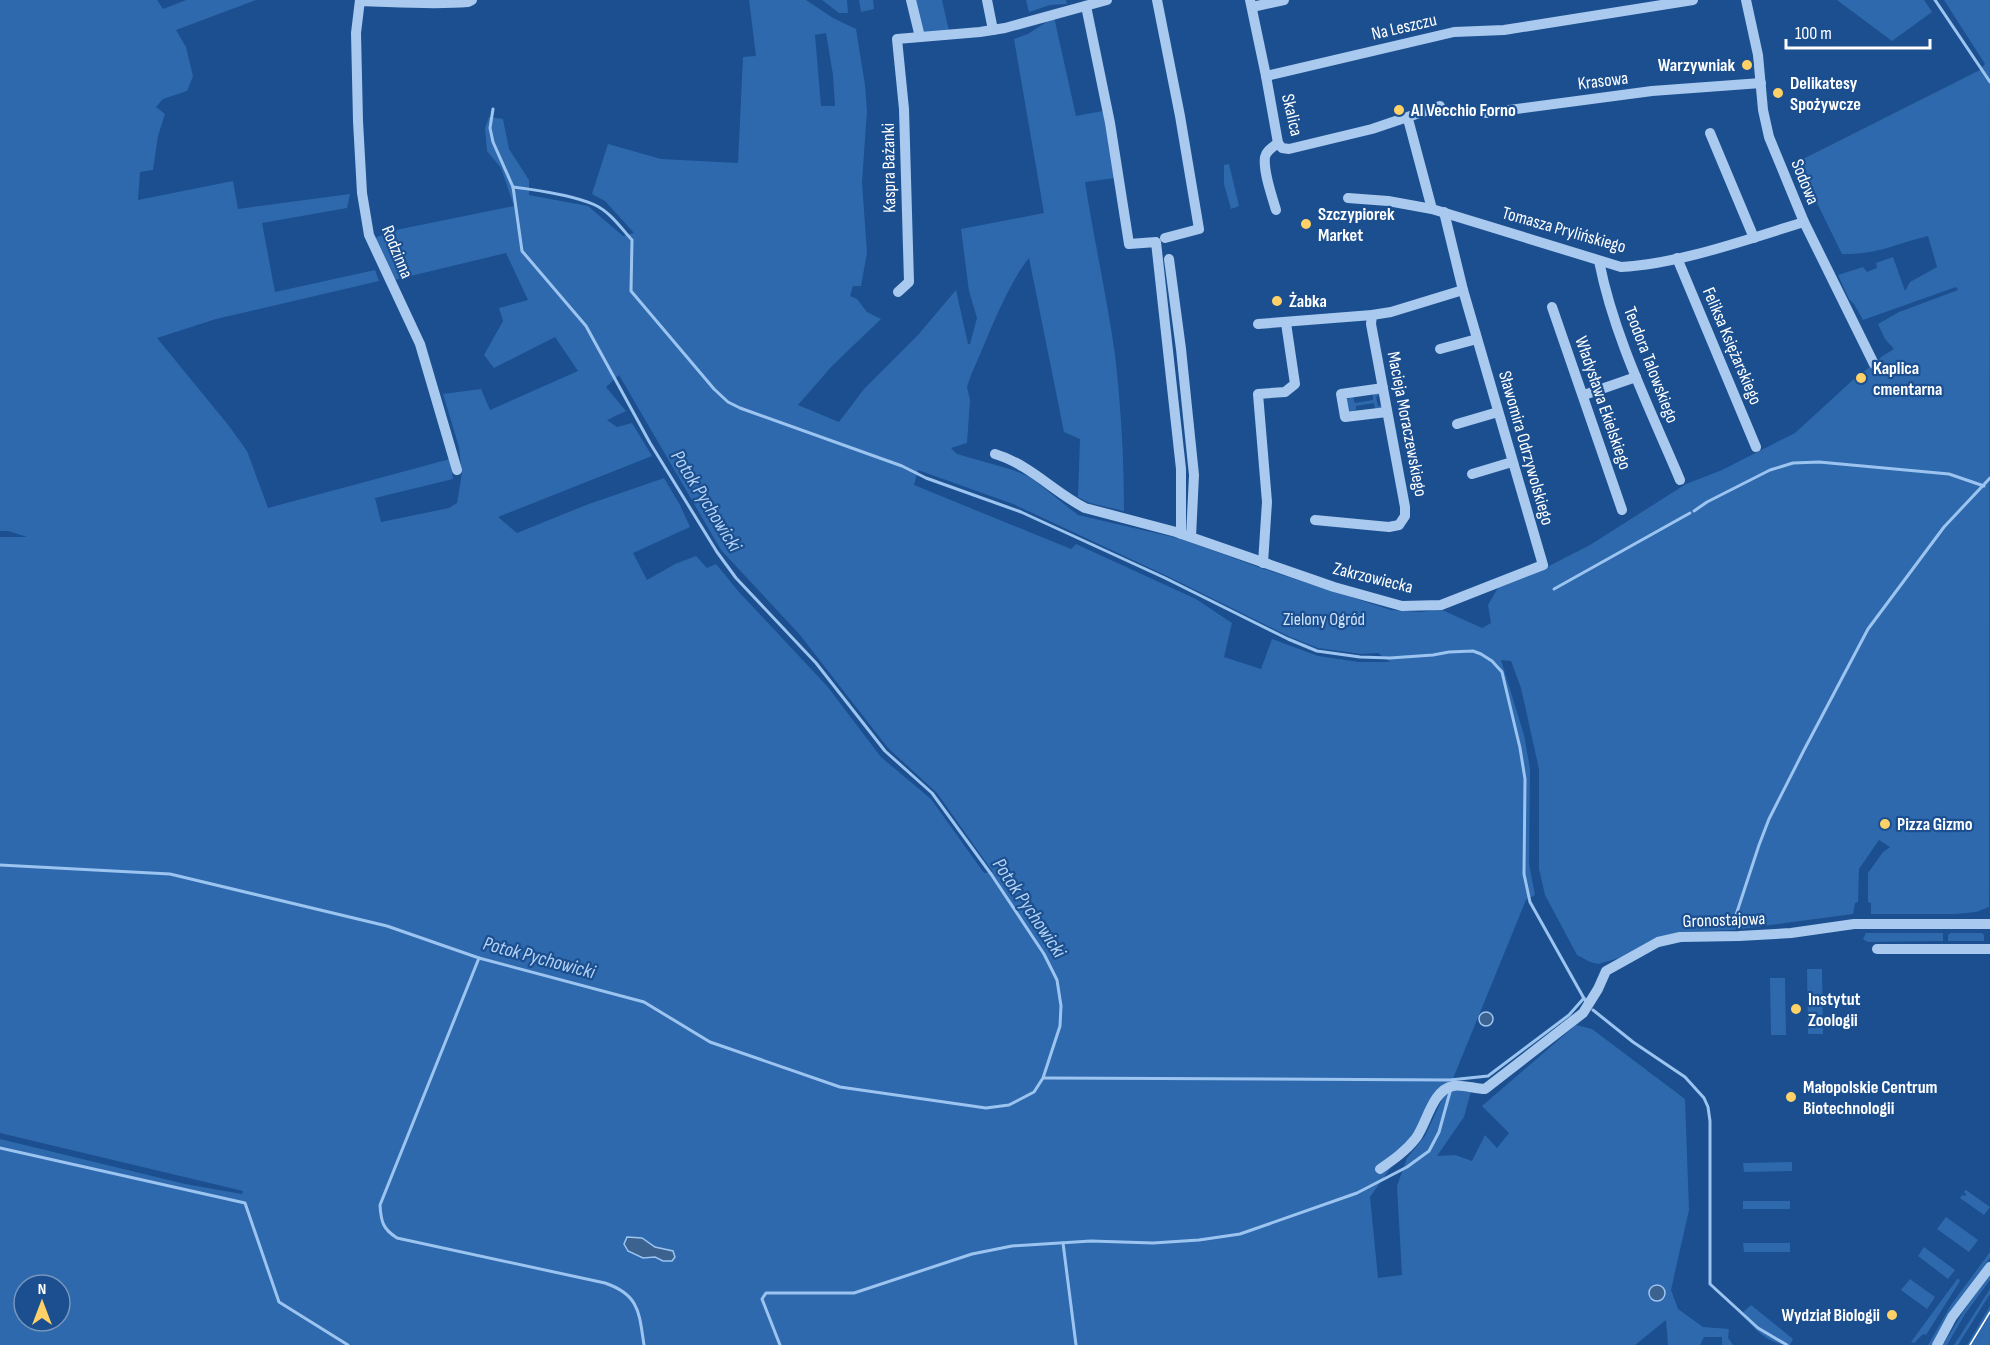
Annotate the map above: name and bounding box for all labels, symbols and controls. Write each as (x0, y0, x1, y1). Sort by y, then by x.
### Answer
street label: Na Leszczu (1369, 9, 1439, 45)
scale bar (1786, 12, 1930, 50)
text: 100 m (1795, 23, 1832, 44)
place label: Warzywniak (1658, 55, 1735, 76)
marker: Warzywniak (1740, 58, 1754, 72)
street label: Krasowa (1577, 67, 1629, 94)
place label: Delikatesy Spożywcze (1790, 73, 1861, 115)
marker: Delikatesy Spożywcze (1771, 86, 1785, 100)
street label: Skalica (1277, 92, 1307, 138)
place label: Al Vecchio Forno (1410, 100, 1516, 121)
marker: Al Vecchio Forno (1392, 103, 1406, 117)
street label: Kaspra Bażanki (878, 123, 900, 213)
street label: Sodowa (1786, 156, 1824, 208)
street label: Tomasza Prylińskiego (1500, 202, 1628, 258)
place label: Szczypiorek Market (1318, 204, 1395, 246)
marker: Szczypiorek Market (1299, 217, 1313, 231)
street label: Rodzinna (377, 222, 417, 282)
street label: Feliksa Księżarskiego (1698, 284, 1766, 408)
place label: Żabka (1289, 291, 1327, 312)
marker: Żabka (1270, 294, 1284, 308)
street label: Teodora Talowskiego (1619, 304, 1683, 426)
street label: Władysława Ekielskiego (1570, 334, 1636, 472)
street label: Macieja Moraczewskiego (1383, 350, 1431, 498)
place label: Kaplica cmentarna (1873, 358, 1942, 400)
street label: Sławomira Odrzywolskiego (1494, 368, 1558, 528)
marker: Kaplica cmentarna (1854, 371, 1868, 385)
water label: Potok Pychowicki (665, 446, 747, 557)
street label: Zakrzowiecka (1331, 558, 1415, 598)
park label: Zielony Ogród (1283, 609, 1365, 630)
place label: Pizza Gizmo (1897, 814, 1973, 835)
marker: Pizza Gizmo (1878, 817, 1892, 831)
water label: Potok Pychowicki (987, 854, 1072, 963)
street label: Gronostajowa (1682, 908, 1766, 932)
water label: Potok Pychowicki (480, 932, 599, 985)
place label: Instytut Zoologii (1808, 989, 1861, 1031)
marker: Instytut Zoologii (1789, 1002, 1803, 1016)
place label: Małopolskie Centrum Biotechnologii (1803, 1077, 1938, 1119)
marker: Małopolskie Centrum Biotechnologii (1784, 1090, 1798, 1104)
north arrow (12, 1273, 72, 1333)
text: N (38, 1280, 46, 1299)
place label: Wydział Biologii (1781, 1305, 1880, 1326)
marker: Wydział Biologii (1885, 1308, 1899, 1322)

